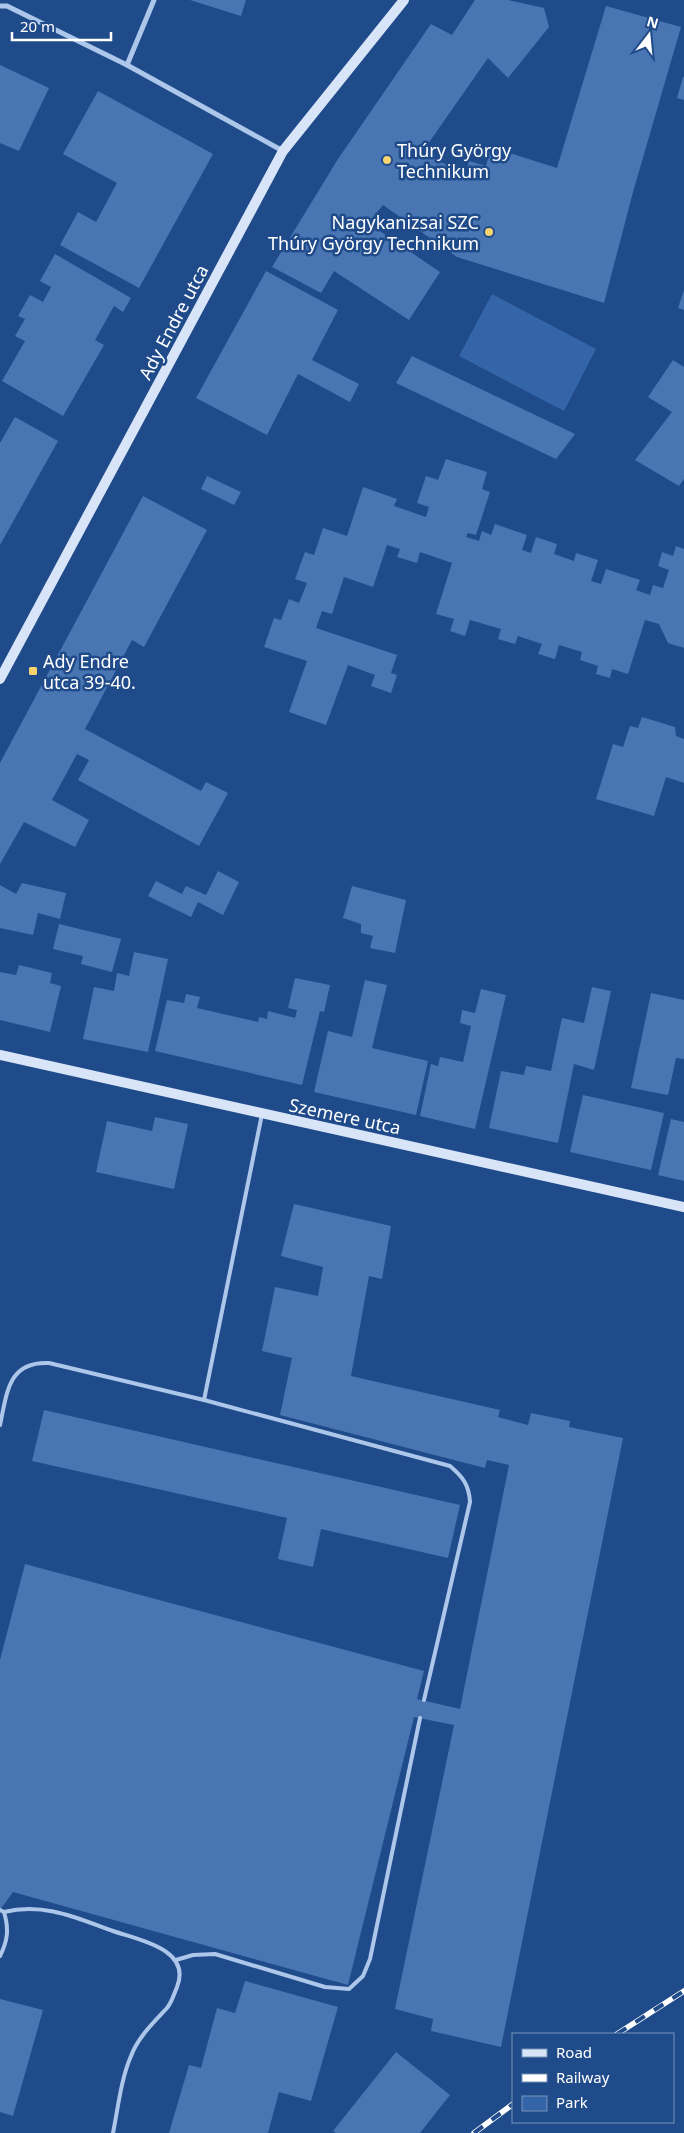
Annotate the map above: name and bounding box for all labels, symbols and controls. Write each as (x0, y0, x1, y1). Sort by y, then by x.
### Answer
scale bar (12, 10, 111, 42)
north arrow (624, 10, 674, 60)
text: N (645, 11, 661, 33)
text: 20 m (20, 16, 55, 36)
place label: Thúry György Technikum (397, 138, 512, 183)
marker: Thúry György Technikum (381, 154, 393, 166)
place label: Nagykanizsai SZC Thúry György Technikum (268, 210, 479, 255)
marker: Nagykanizsai SZC Thúry György Technikum (483, 226, 495, 238)
street label: Ady Endre utca (133, 260, 213, 384)
place label: Ady Endre utca 39-40. (43, 649, 136, 694)
marker: Ady Endre utca 39-40. (27, 665, 39, 677)
street label: Szemere utca (287, 1092, 403, 1140)
legend (512, 2033, 674, 2123)
text: Road (556, 2042, 592, 2062)
text: Railway (556, 2067, 610, 2087)
text: Park (556, 2092, 588, 2112)

